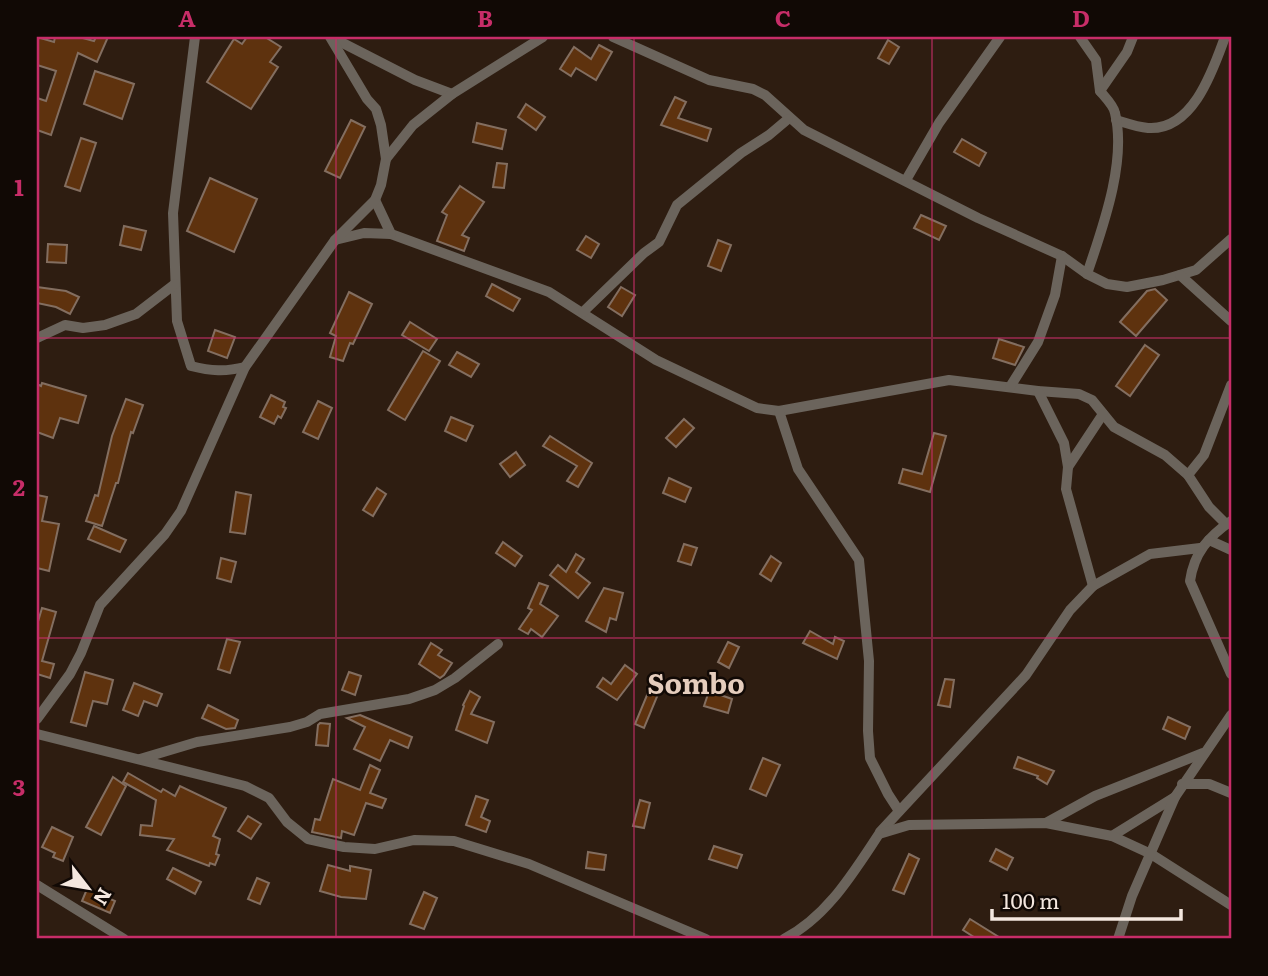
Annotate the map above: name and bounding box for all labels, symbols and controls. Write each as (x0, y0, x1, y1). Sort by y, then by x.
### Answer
text: A (178, 0, 196, 34)
text: B (477, 0, 493, 34)
text: C (775, 0, 791, 34)
text: D (1072, 0, 1090, 34)
text: 1 (14, 169, 24, 203)
text: 2 (13, 469, 25, 503)
district label: Sombo (647, 661, 745, 703)
text: 3 (13, 769, 25, 803)
north arrow (52, 853, 122, 923)
scale bar (992, 878, 1180, 922)
text: N (87, 883, 120, 911)
text: 100 m (1002, 884, 1059, 915)

